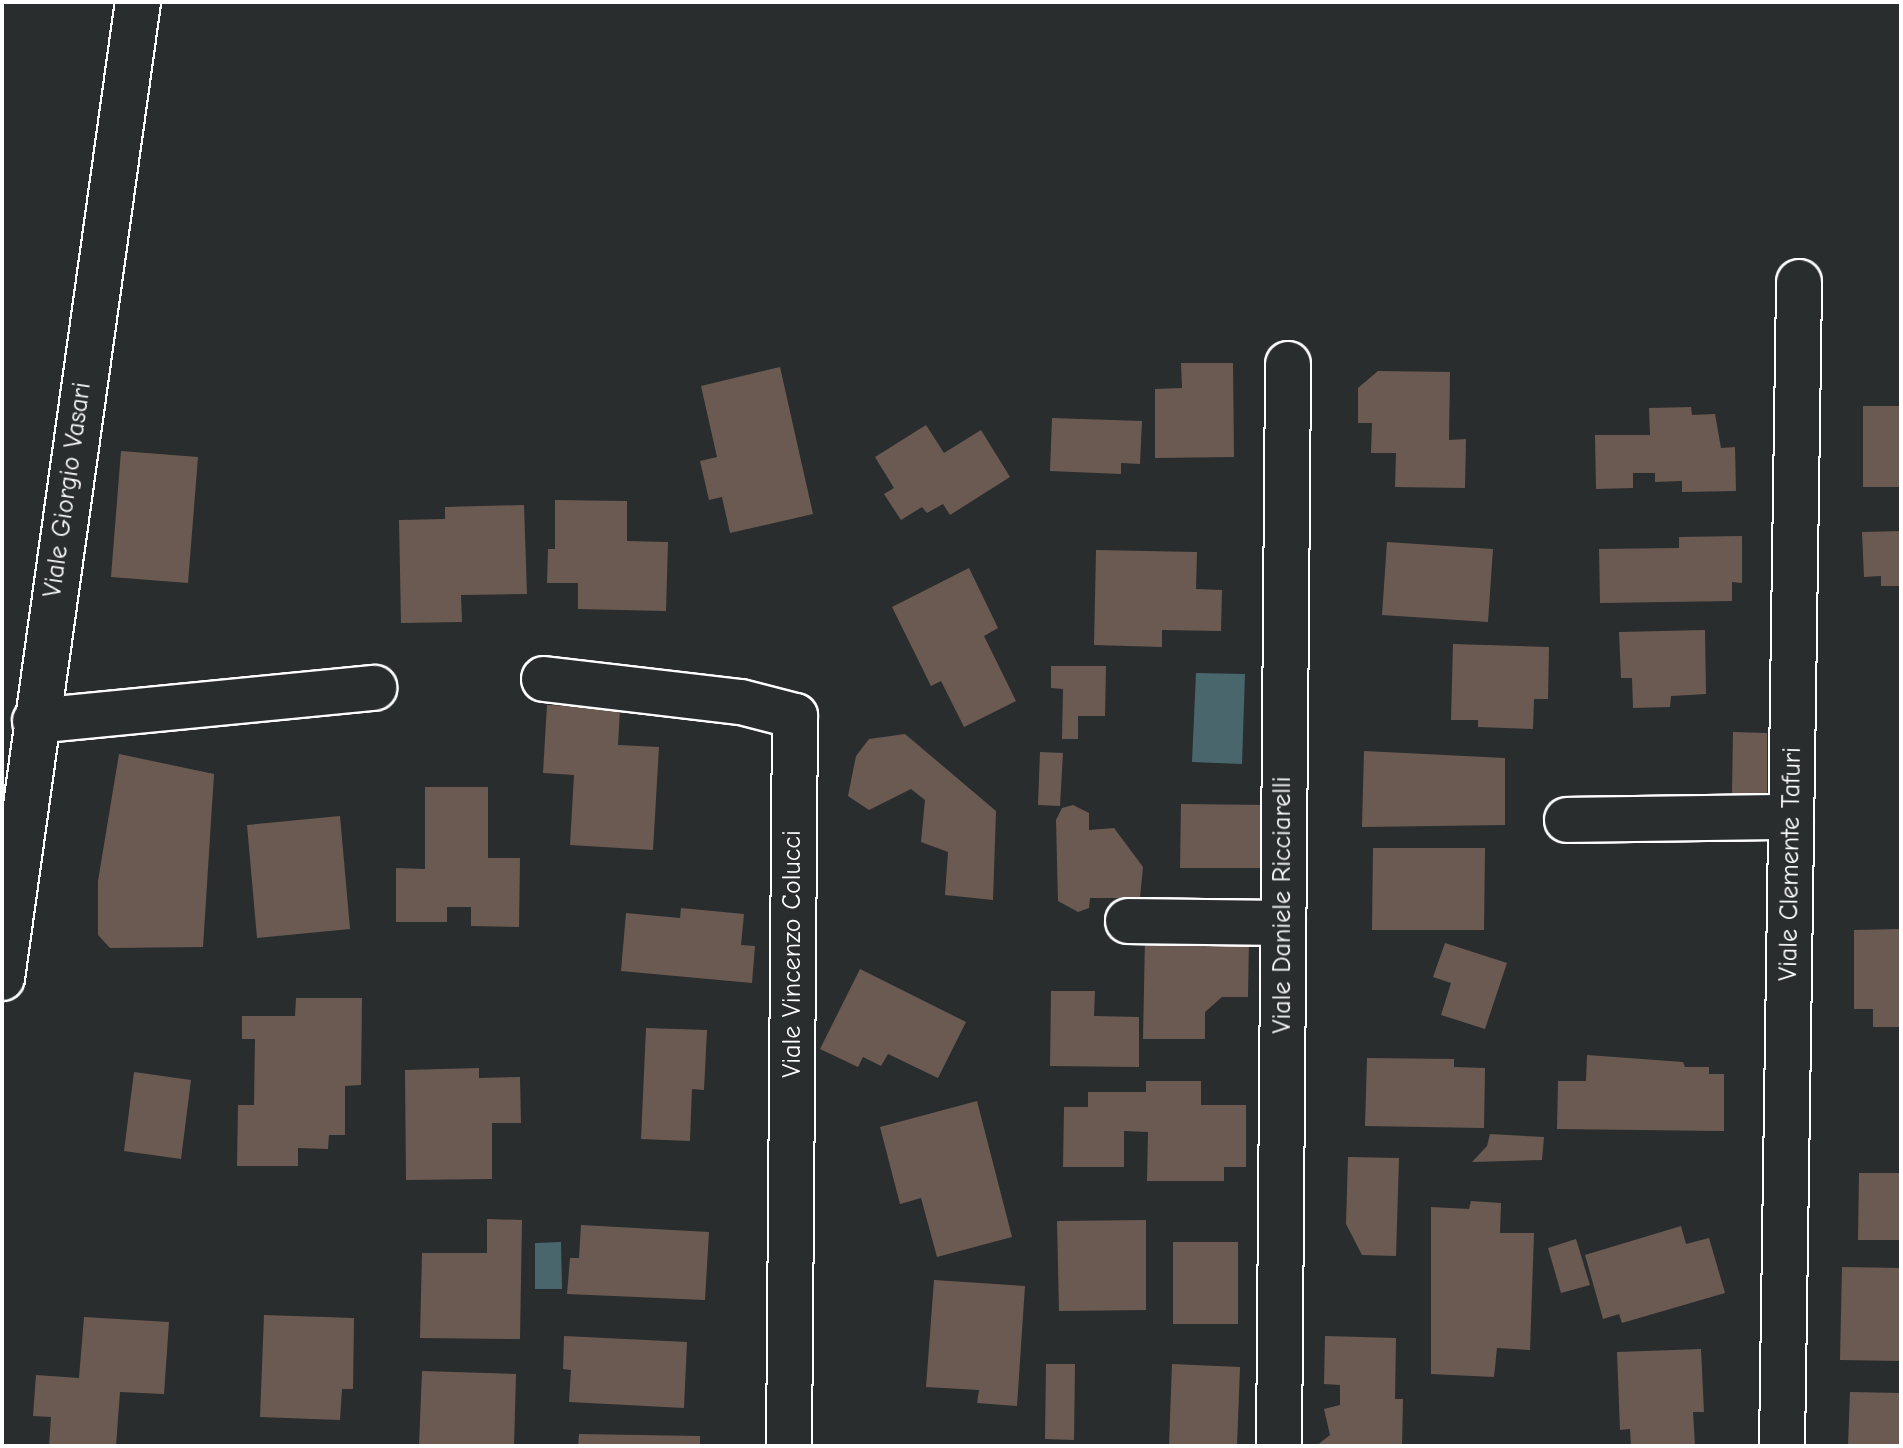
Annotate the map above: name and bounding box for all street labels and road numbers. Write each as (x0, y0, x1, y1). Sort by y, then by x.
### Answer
street label: Viale Giorgio Vasari (37, 380, 99, 600)
street label: Viale Clemente Tafuri (1773, 747, 1809, 981)
street label: Viale Daniele Ricciarelli (1267, 776, 1299, 1034)
street label: Viale Vincenzo Colucci (777, 830, 809, 1078)

